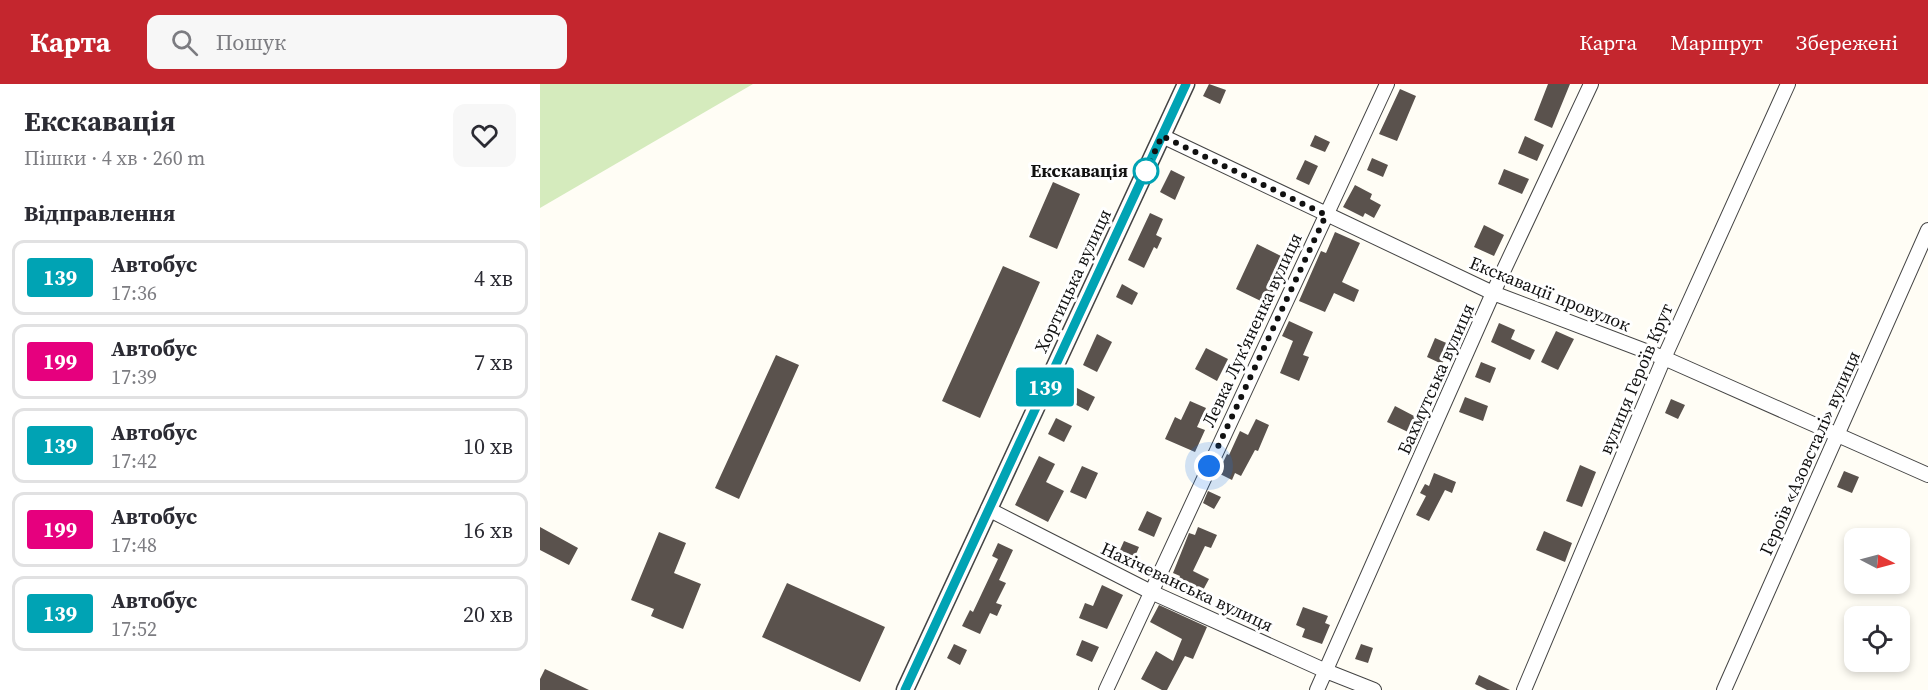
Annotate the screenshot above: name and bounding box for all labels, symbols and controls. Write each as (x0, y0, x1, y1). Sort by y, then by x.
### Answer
search box (147, 15, 567, 69)
text: Карта (30, 23, 111, 61)
icon: search (168, 26, 201, 59)
text: Пошук (216, 27, 286, 57)
text: Карта (1579, 28, 1637, 57)
text: Маршрут (1670, 28, 1763, 57)
text: Збережені (1796, 28, 1898, 57)
text: Екскавація (24, 102, 175, 140)
button: heart (453, 104, 516, 167)
text: Пішки · 4 хв · 260 m (24, 144, 205, 172)
place label: Екскавація (1031, 158, 1128, 183)
marker: Екскавація (1133, 158, 1159, 184)
text: Відправлення (24, 198, 175, 228)
street label: Хортицька вулиця (1028, 205, 1117, 357)
street label: Левка Лук'яненка вулиця (1195, 228, 1308, 431)
text: Автобус (111, 249, 197, 279)
street label: Екскавації провулок (1466, 250, 1634, 337)
text: 139 (43, 263, 77, 292)
text: 4 хв (474, 263, 513, 293)
text: 17:36 (111, 279, 157, 307)
street label: Бахмутська вулиця (1391, 299, 1480, 458)
street label: вулиця Героїв Крут (1592, 299, 1679, 458)
text: Автобус (111, 333, 197, 363)
text: 199 (43, 347, 77, 376)
text: 7 хв (474, 347, 513, 377)
street label: Героїв «Азовсталі» вулиця (1753, 347, 1866, 559)
text: 17:39 (111, 363, 157, 391)
line badge: 139 (1010, 368, 1080, 406)
text: 139 (1028, 373, 1062, 402)
text: Автобус (111, 417, 197, 447)
text: 139 (43, 431, 77, 460)
text: 10 хв (463, 431, 513, 461)
text: 17:42 (111, 447, 157, 475)
your location (1194, 451, 1224, 481)
text: Автобус (111, 501, 197, 531)
text: 199 (43, 515, 77, 544)
text: 16 хв (463, 515, 513, 545)
north arrow (1844, 528, 1910, 594)
map controls (1844, 528, 1910, 672)
text: 17:48 (111, 531, 157, 559)
street label: Нахічеванська вулиця (1097, 536, 1277, 637)
text: Автобус (111, 585, 197, 615)
text: 139 (43, 599, 77, 628)
text: 20 хв (463, 599, 513, 629)
button: locate (1844, 606, 1910, 672)
text: 17:52 (111, 615, 157, 643)

